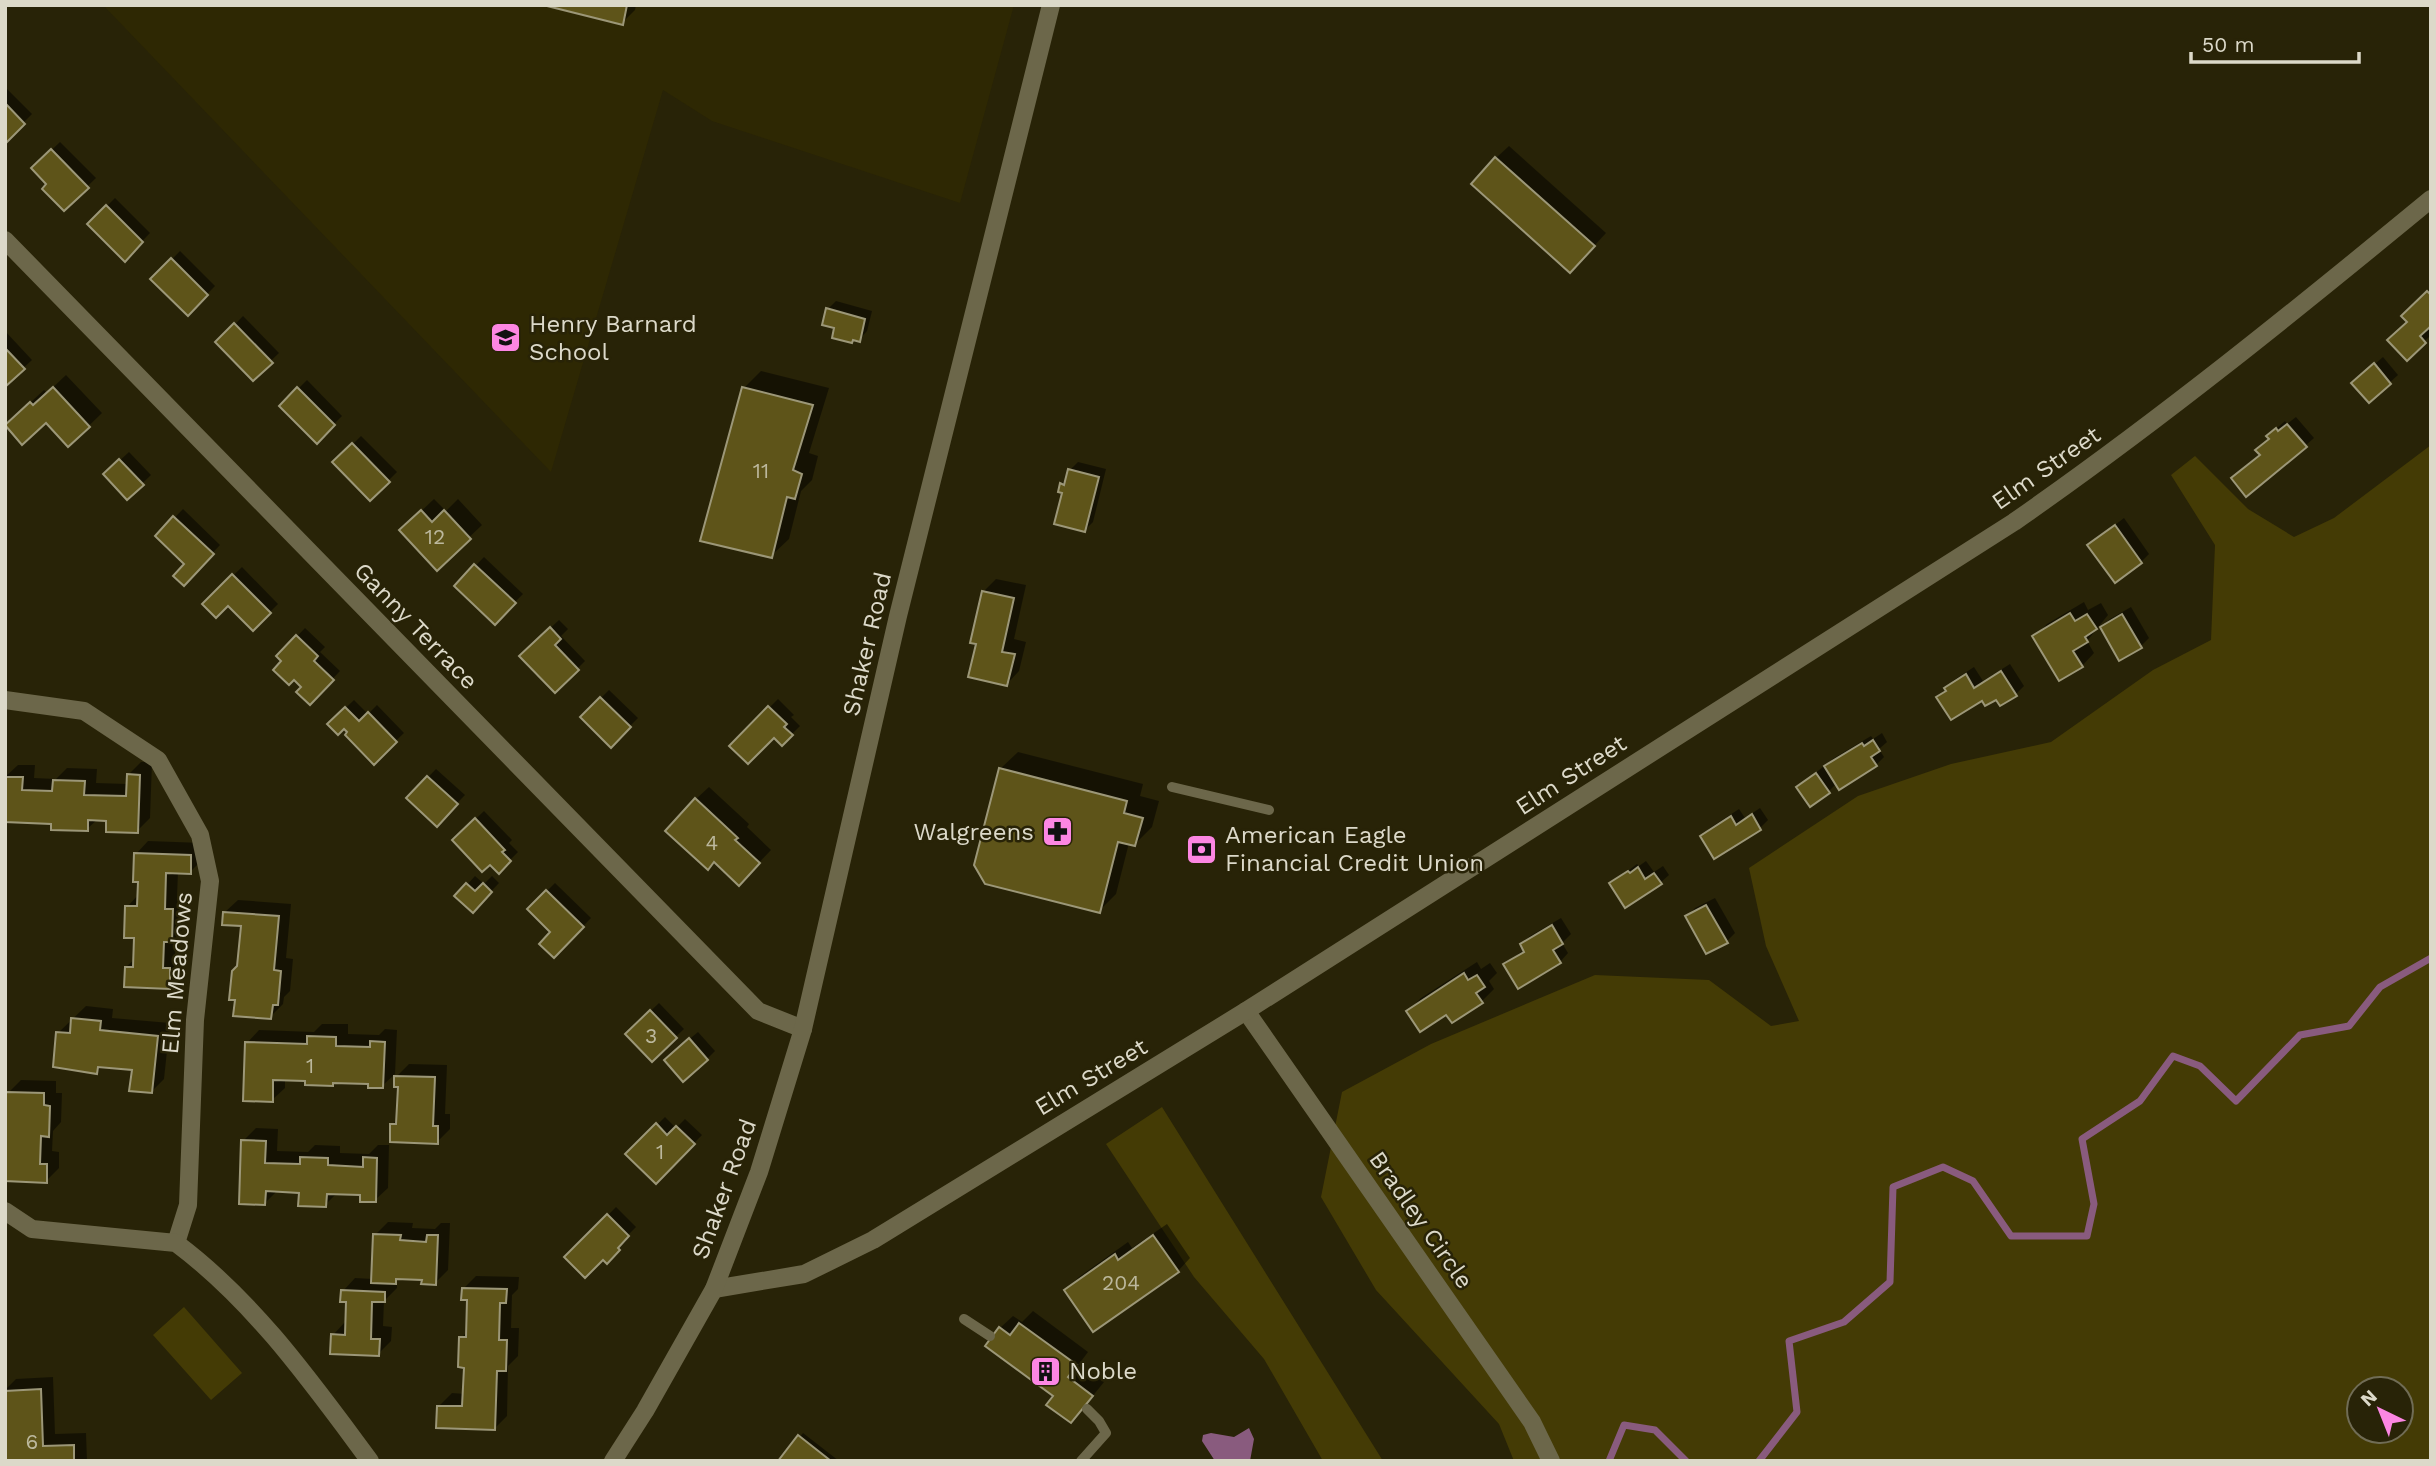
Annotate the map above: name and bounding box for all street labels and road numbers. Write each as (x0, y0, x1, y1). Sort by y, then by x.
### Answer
street label: Elm Street (1986, 420, 2106, 516)
street label: Ganny Terrace (348, 557, 484, 695)
street label: Shaker Road (837, 569, 897, 719)
street label: Elm Street (1511, 729, 1631, 821)
street label: Elm Meadows (156, 891, 198, 1055)
street label: Elm Street (1030, 1033, 1152, 1121)
street label: Shaker Road (686, 1115, 762, 1263)
street label: Bradley Circle (1363, 1146, 1479, 1294)

